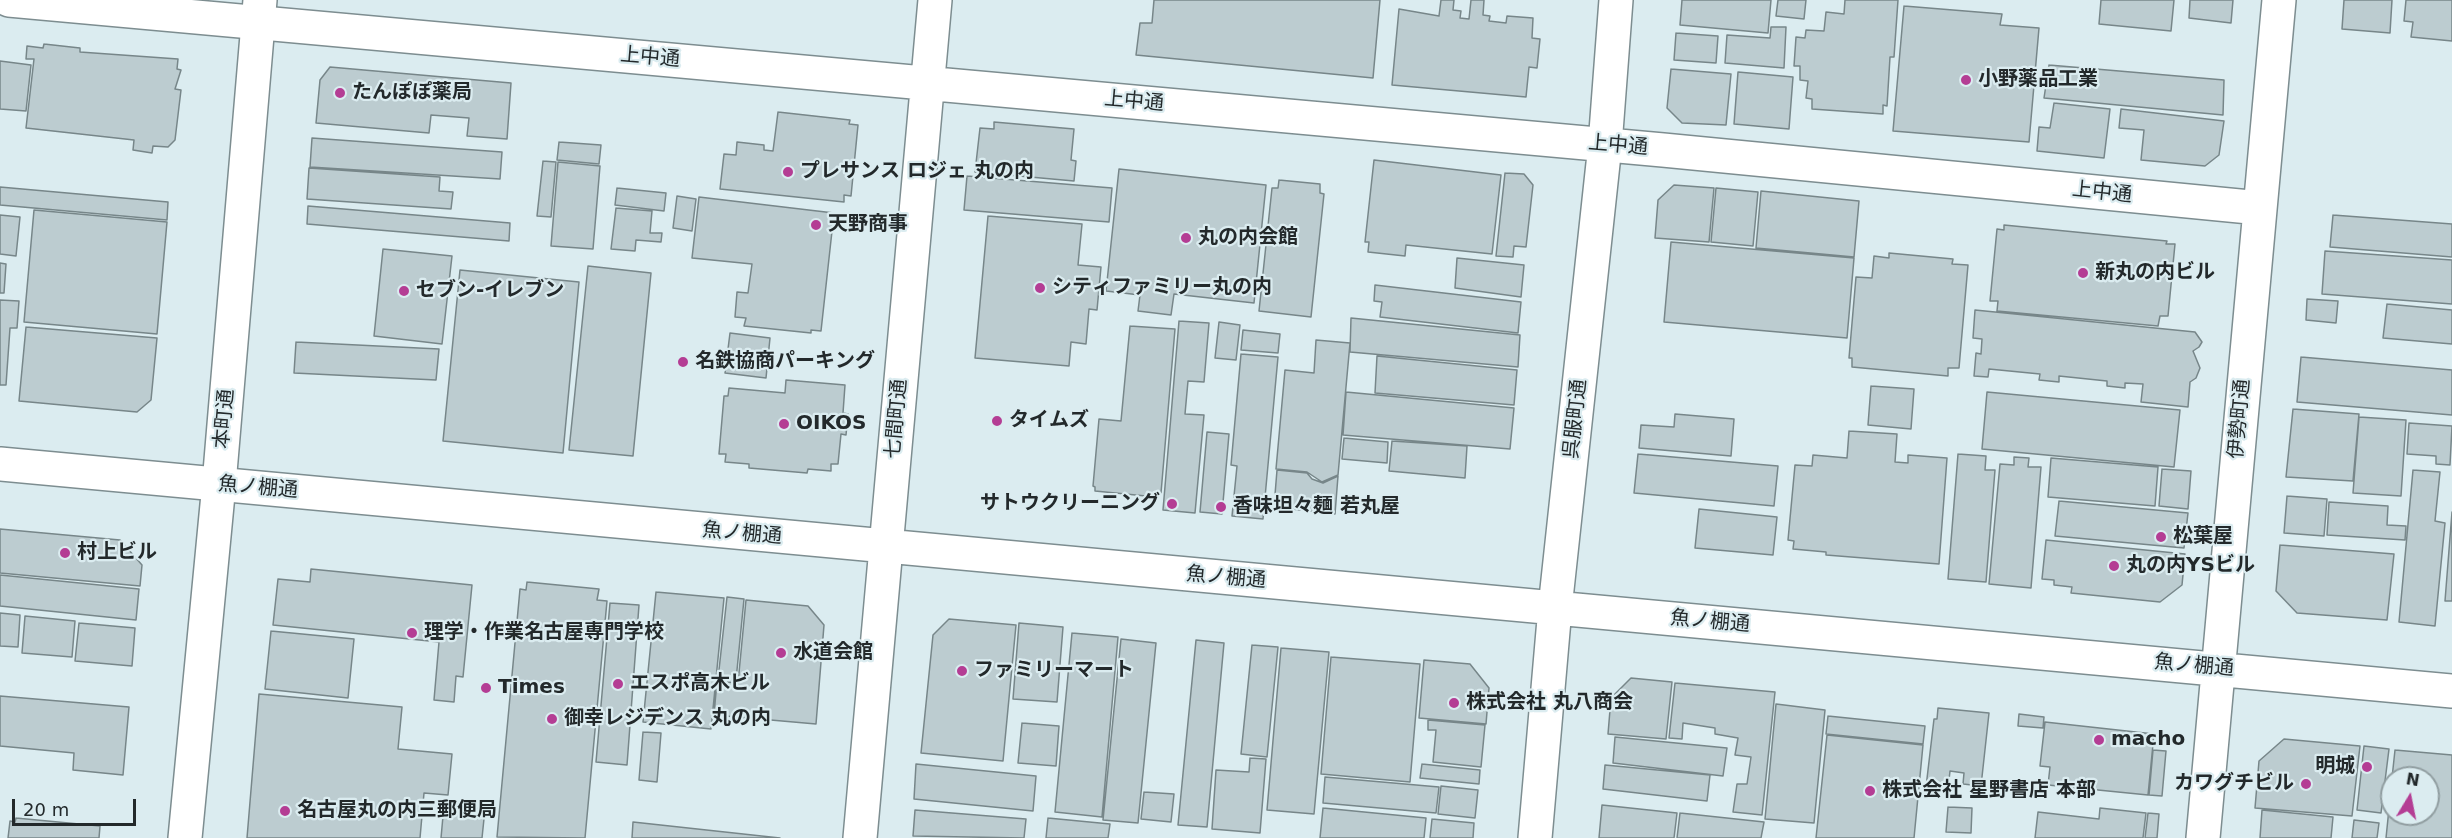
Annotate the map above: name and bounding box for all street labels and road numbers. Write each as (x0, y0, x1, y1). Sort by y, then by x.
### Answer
street label: 上中通 (619, 43, 681, 73)
street label: 上中通 (1103, 87, 1165, 117)
street label: 上中通 (1587, 131, 1649, 161)
street label: 上中通 (2071, 178, 2133, 208)
street label: 七間町通 (882, 378, 912, 460)
street label: 呉服町通 (1560, 378, 1592, 460)
street label: 伊勢町通 (2225, 378, 2255, 460)
street label: 本町通 (210, 388, 240, 450)
street label: 魚ノ棚通 (217, 473, 299, 503)
street label: 魚ノ棚通 (701, 519, 783, 549)
street label: 魚ノ棚通 (1185, 563, 1267, 593)
street label: 魚ノ棚通 (1669, 607, 1751, 637)
street label: 魚ノ棚通 (2153, 651, 2235, 681)

